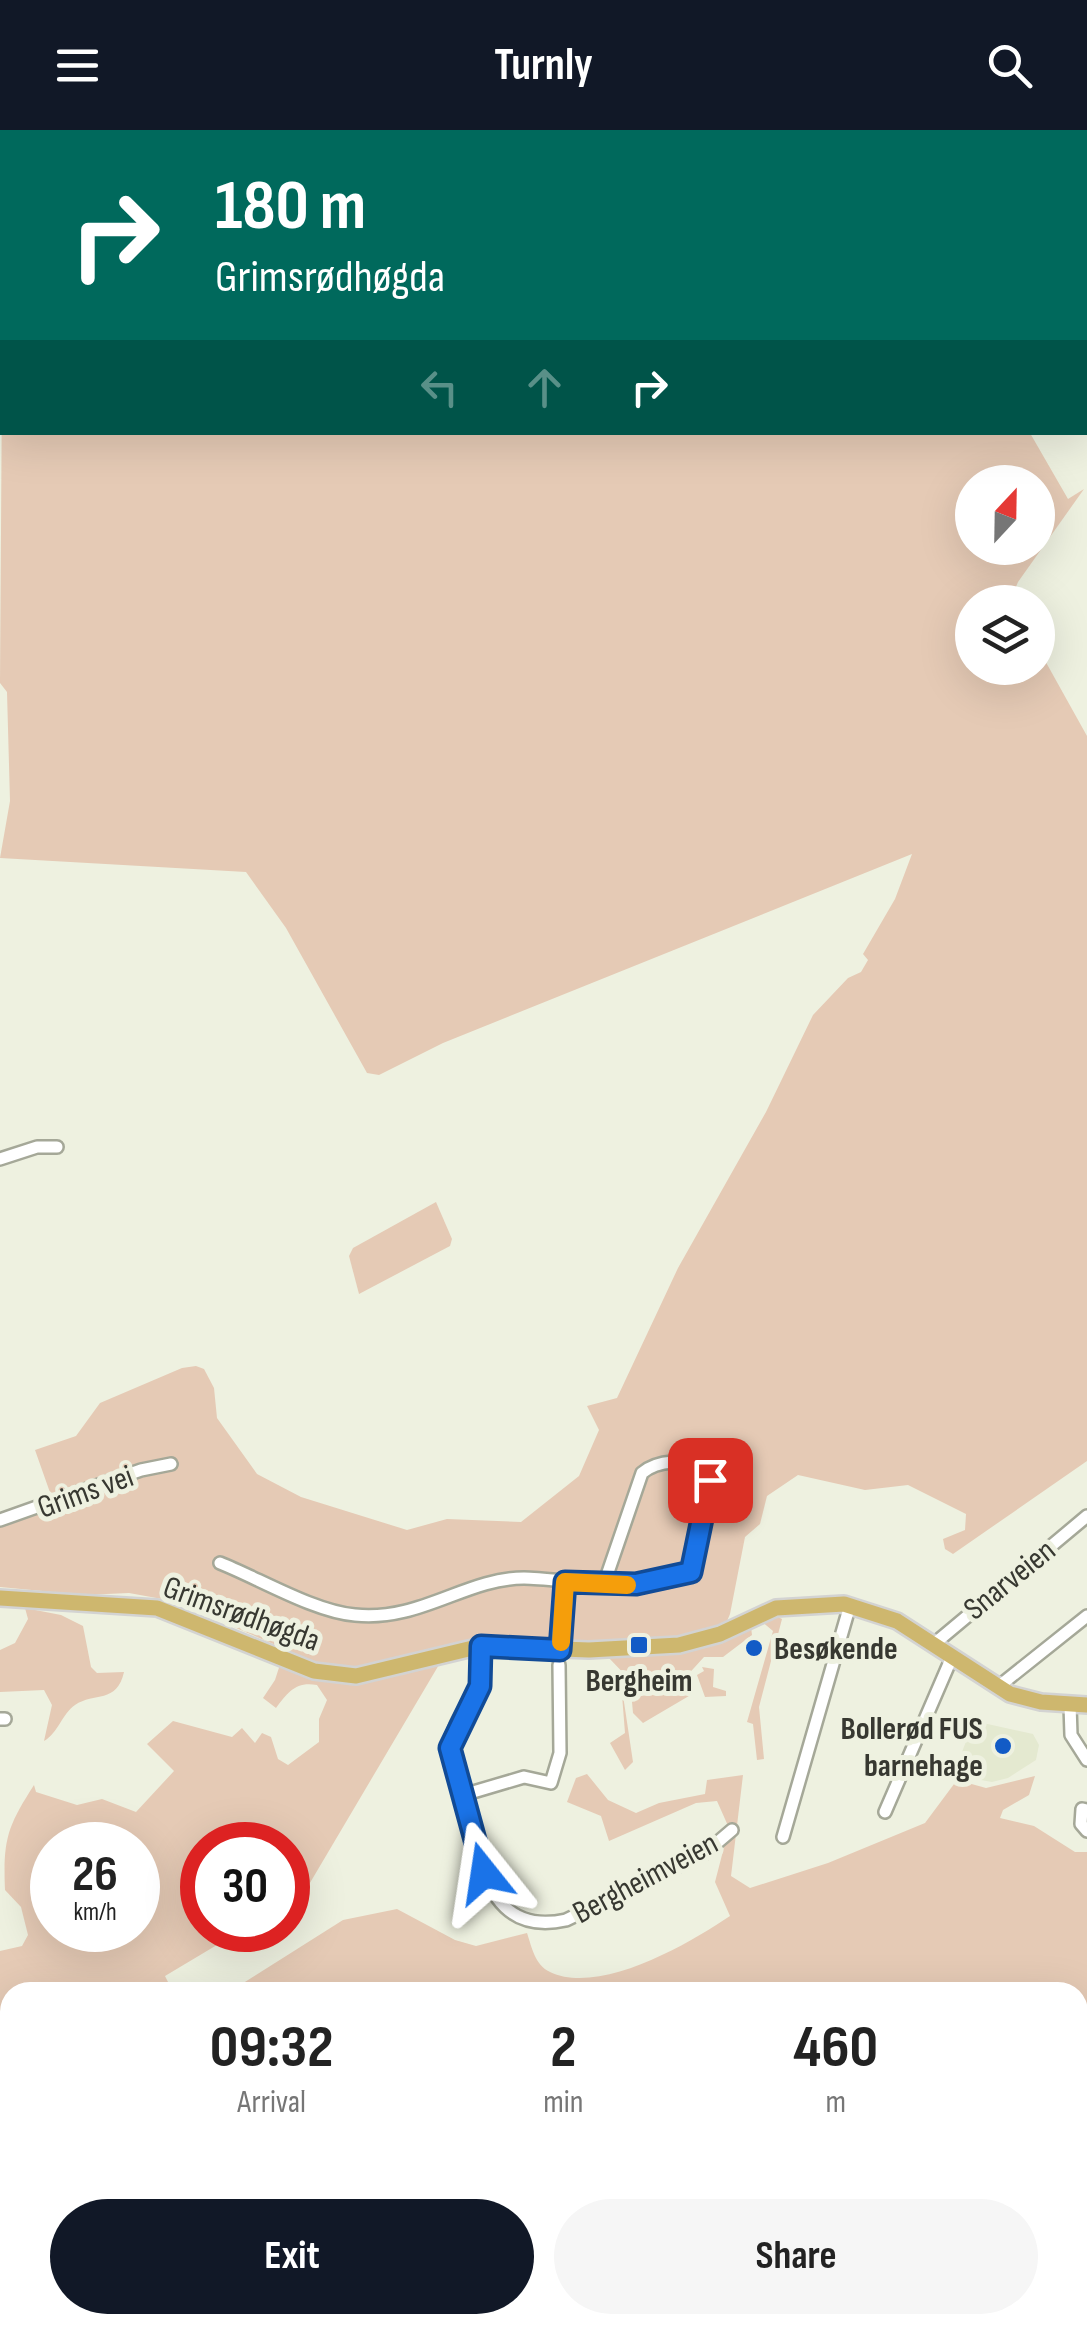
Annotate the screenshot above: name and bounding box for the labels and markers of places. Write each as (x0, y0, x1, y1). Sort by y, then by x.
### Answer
pin (668, 1438, 753, 1523)
place label: Besøkende (774, 1630, 898, 1669)
marker: Bergheim (628, 1634, 650, 1656)
marker: Besøkende (743, 1637, 765, 1659)
place label: Bergheim (585, 1662, 693, 1701)
place label: Bollerød FUS barnehage (840, 1710, 983, 1786)
marker: Bollerød FUS barnehage (992, 1735, 1014, 1757)

